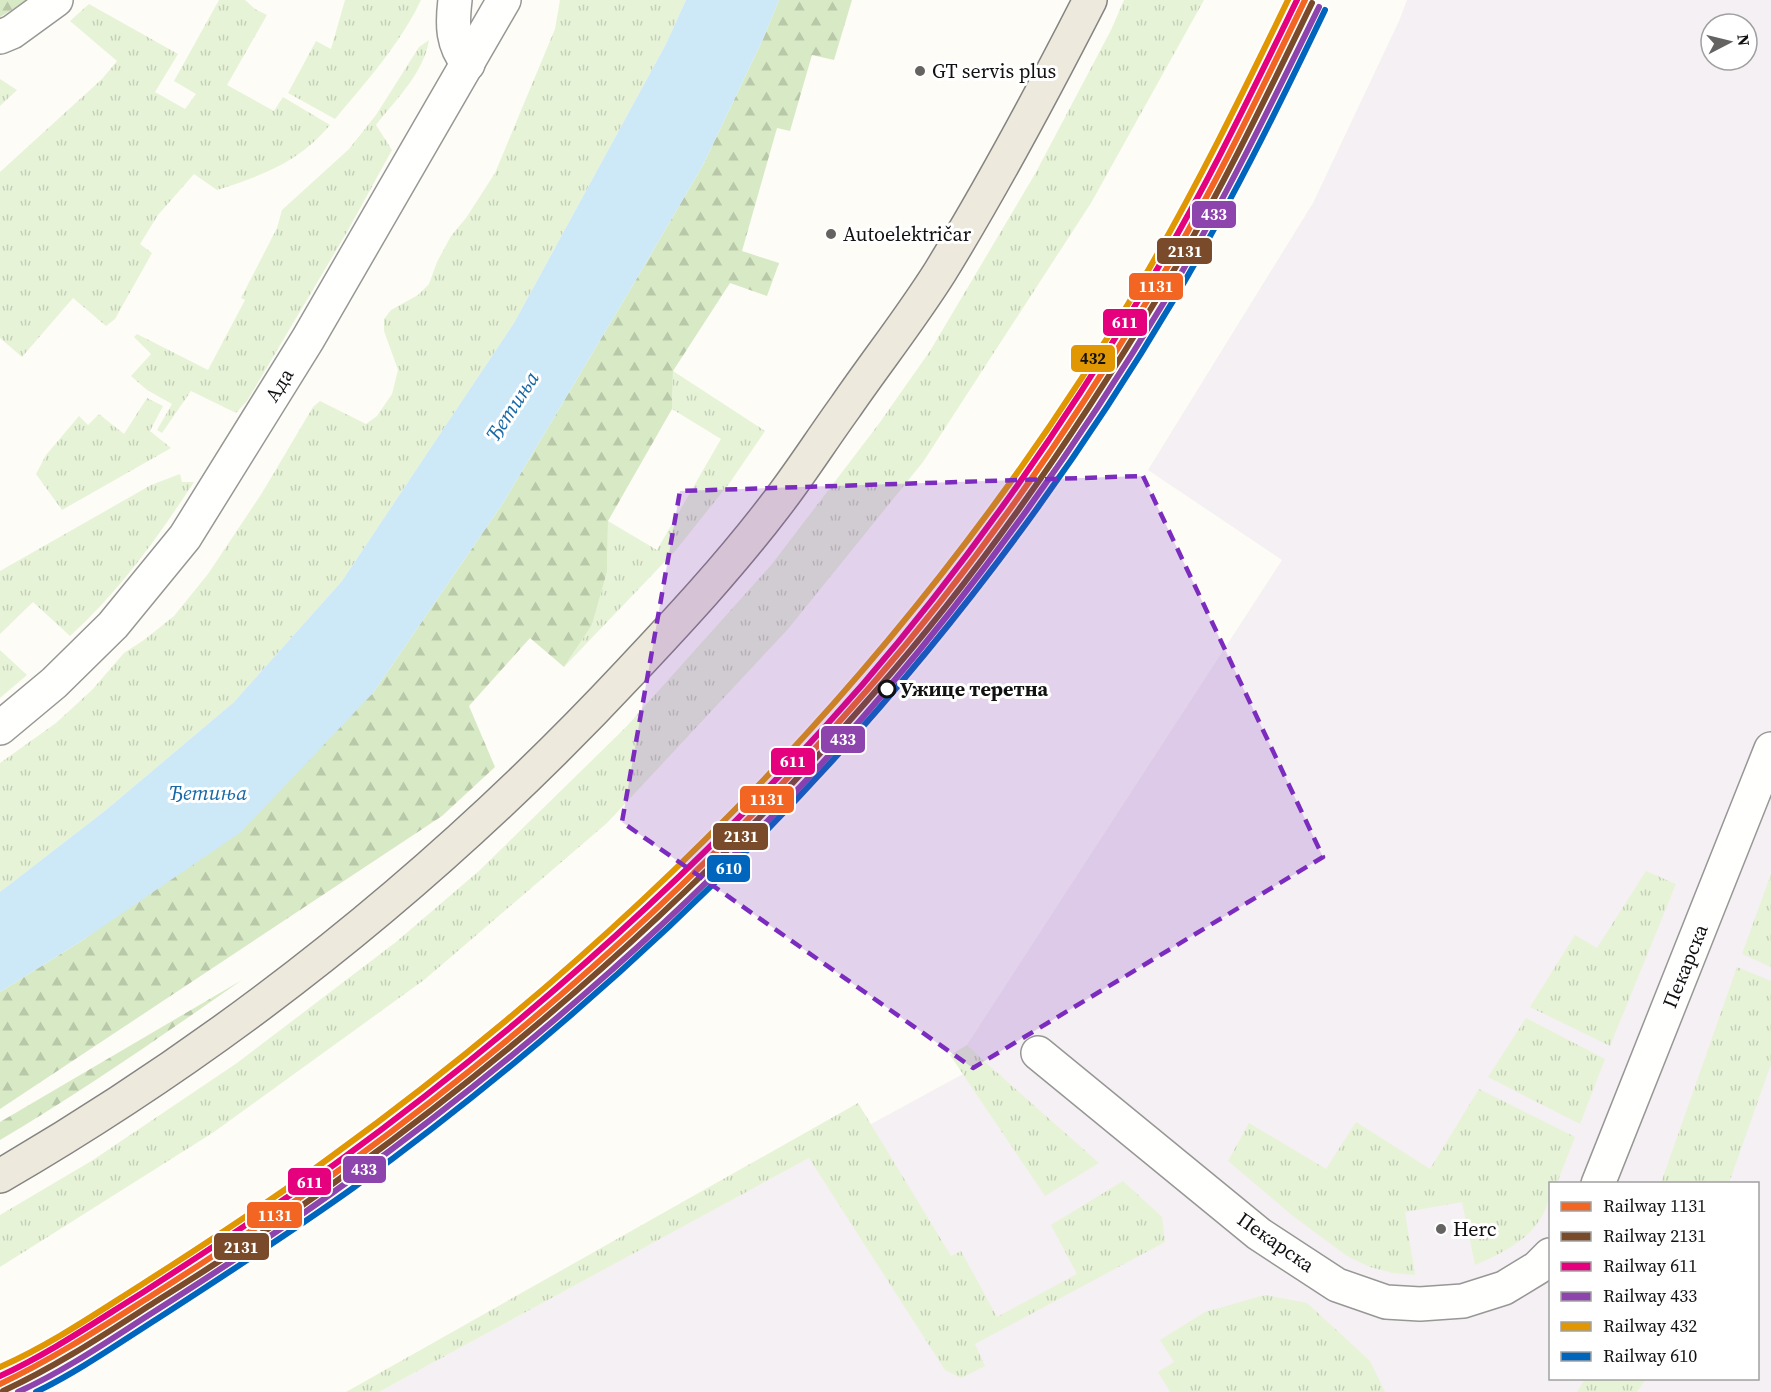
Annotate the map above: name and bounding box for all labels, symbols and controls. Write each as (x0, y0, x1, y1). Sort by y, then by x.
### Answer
north arrow (1699, 12, 1759, 72)
text: N (1732, 33, 1756, 48)
place label: GT servis plus (932, 57, 1056, 85)
marker: GT servis plus (913, 64, 927, 78)
line badge: 433 (1191, 200, 1237, 229)
text: 433 (1201, 203, 1227, 225)
place label: Autoelektričar (843, 220, 972, 248)
marker: Autoelektričar (824, 227, 838, 241)
line badge: 2131 (1156, 237, 1213, 265)
text: 2131 (1168, 240, 1202, 262)
line badge: 1131 (1128, 272, 1184, 301)
text: 1131 (1139, 275, 1173, 297)
line badge: 611 (1102, 308, 1148, 337)
text: 611 (1112, 311, 1138, 333)
line badge: 432 (1070, 344, 1116, 373)
text: 432 (1080, 347, 1106, 369)
street label: Ада (258, 362, 301, 407)
water label: Ђетиња (479, 365, 546, 447)
place label: Ужице теретна (900, 675, 1049, 703)
marker: Ужице теретна (878, 680, 896, 698)
line badge: 433 (820, 725, 866, 754)
text: 433 (830, 728, 856, 750)
line badge: 611 (770, 747, 816, 776)
text: 611 (780, 750, 806, 772)
water label: Ђетиња (169, 778, 247, 807)
line badge: 1131 (739, 785, 795, 814)
text: 1131 (750, 788, 784, 810)
line badge: 2131 (712, 822, 769, 851)
text: 2131 (724, 825, 758, 847)
line badge: 610 (706, 854, 751, 883)
text: 610 (716, 857, 742, 879)
street label: Пекарска (1655, 919, 1715, 1012)
line badge: 433 (342, 1155, 387, 1184)
text: 433 (351, 1158, 377, 1180)
line badge: 611 (287, 1167, 332, 1196)
text: 611 (297, 1171, 323, 1193)
legend (1549, 1182, 1759, 1380)
text: Railway 1131 (1603, 1193, 1706, 1218)
line badge: 1131 (246, 1201, 303, 1229)
text: 1131 (258, 1204, 292, 1226)
street label: Пекарска (1232, 1205, 1321, 1279)
place label: Herc (1453, 1215, 1497, 1243)
marker: Herc (1434, 1222, 1448, 1236)
text: Railway 2131 (1603, 1223, 1706, 1248)
line badge: 2131 (213, 1232, 270, 1261)
text: 2131 (224, 1236, 258, 1258)
text: Railway 611 (1603, 1253, 1697, 1278)
text: Railway 433 (1603, 1283, 1697, 1308)
text: Railway 432 (1603, 1313, 1697, 1338)
text: Railway 610 (1603, 1343, 1697, 1368)

